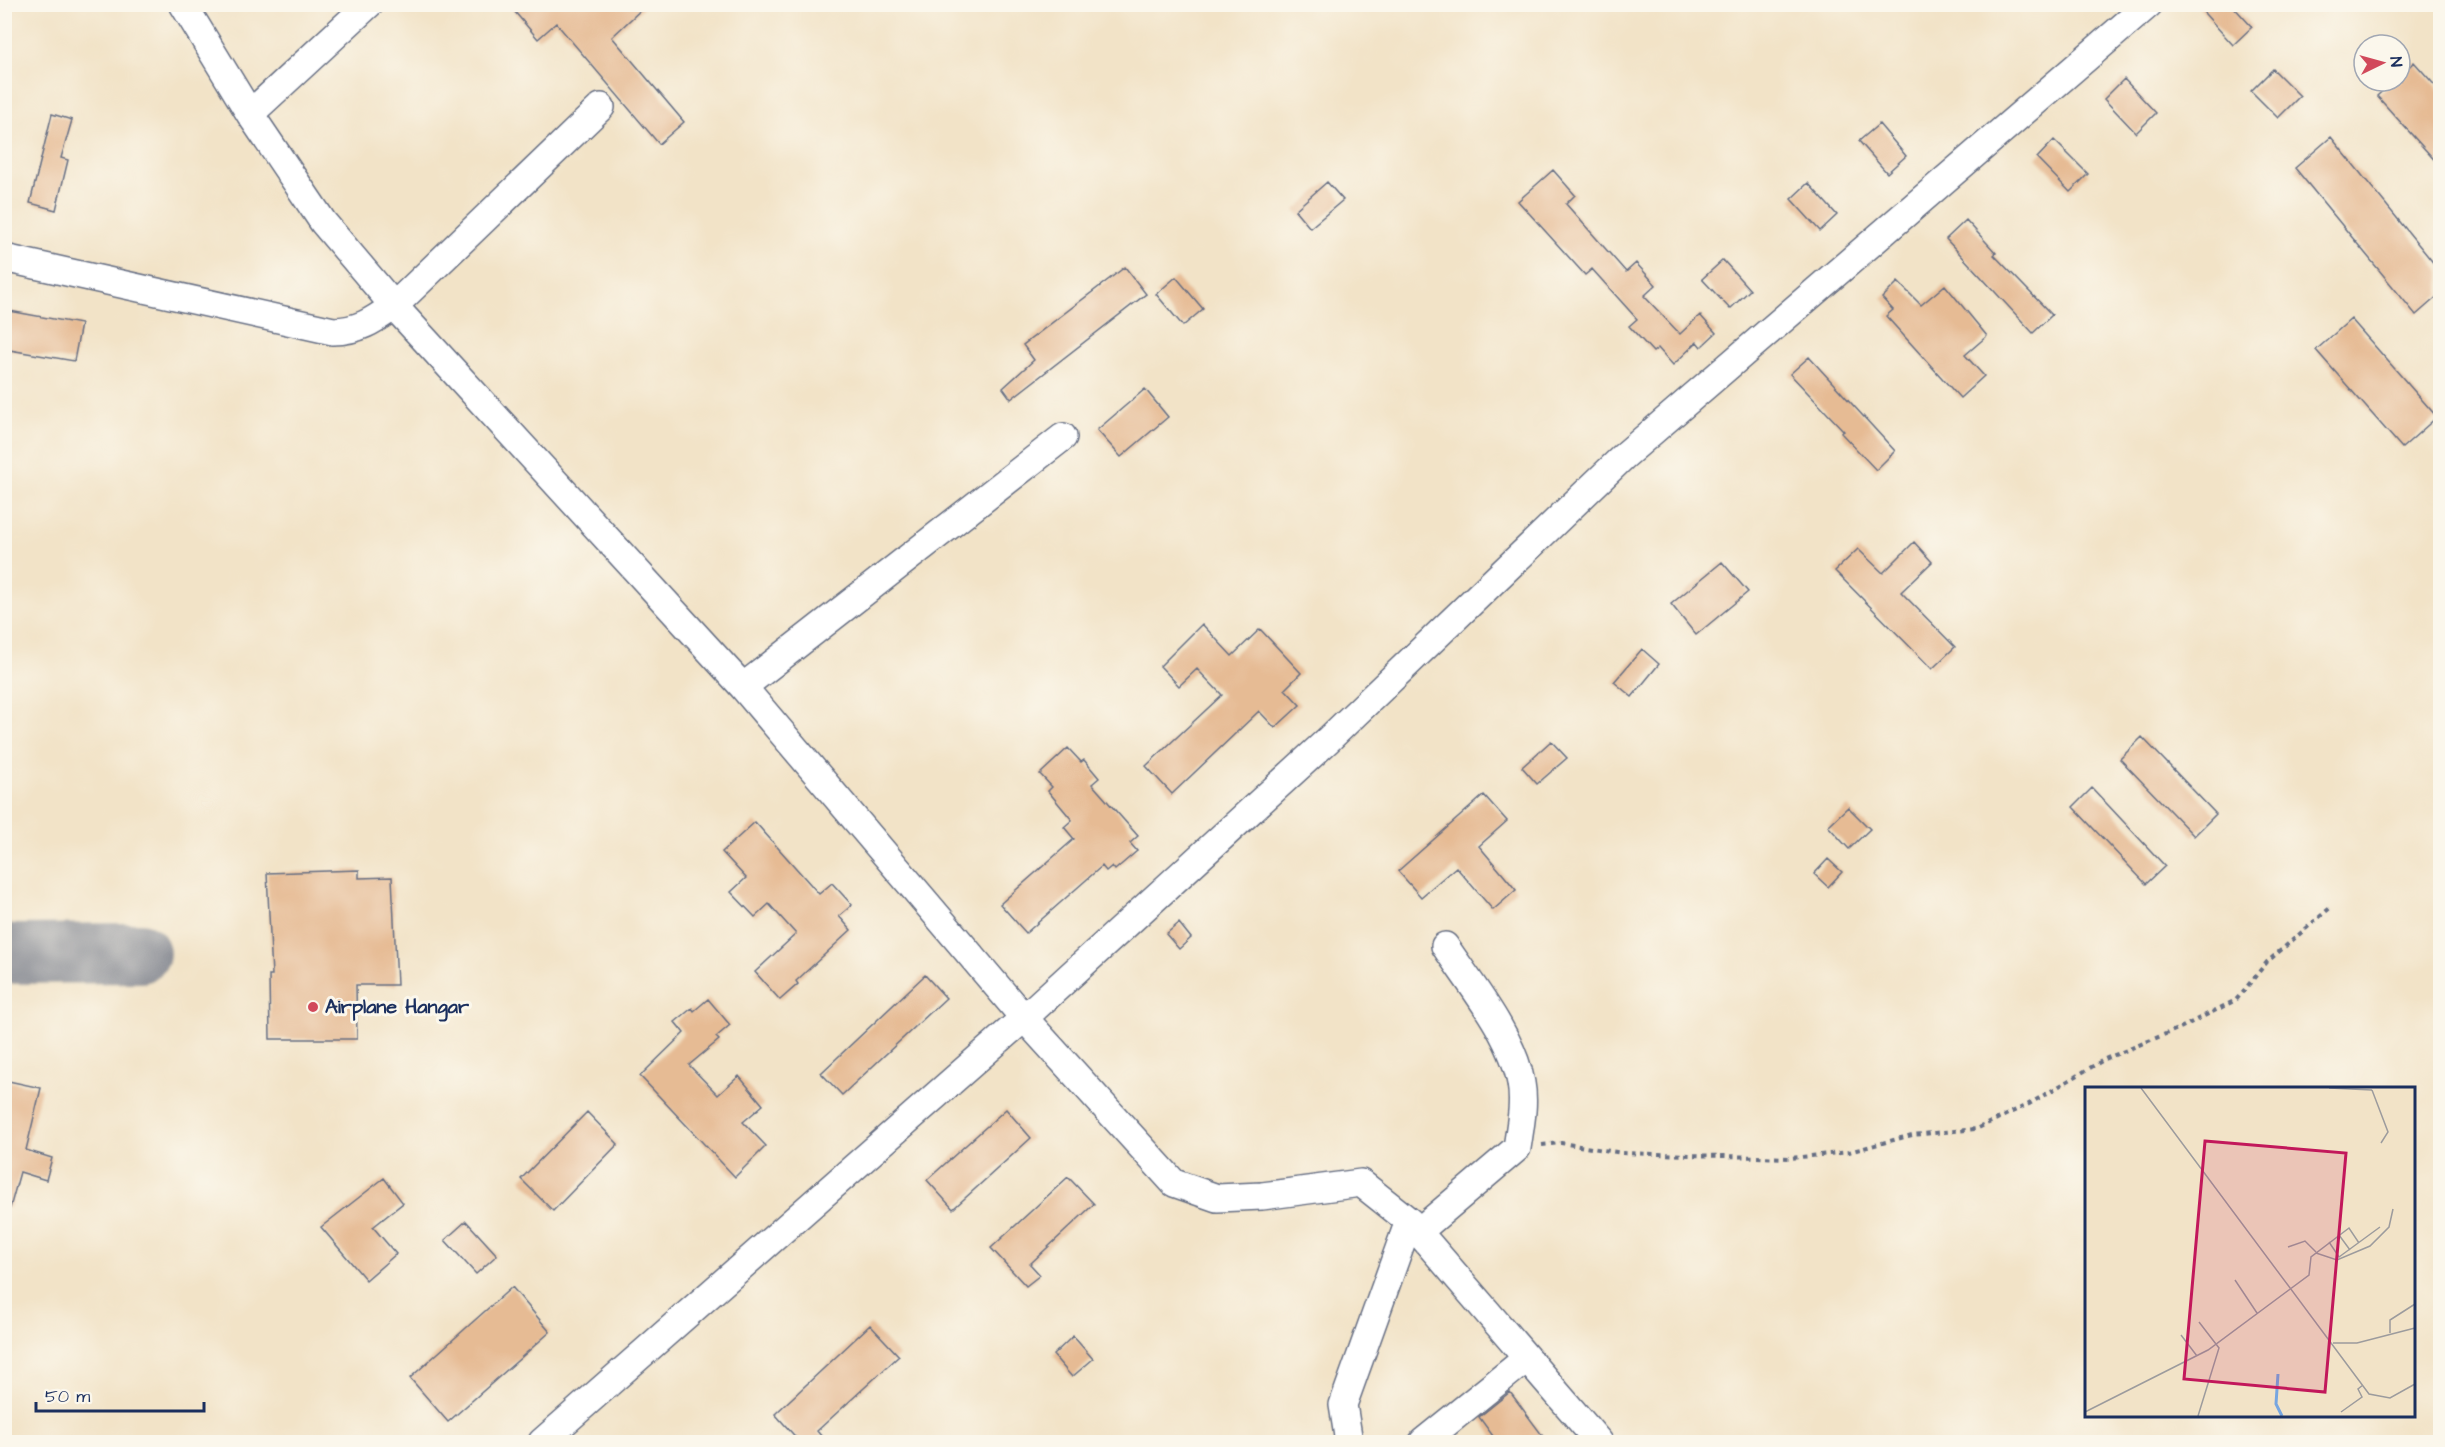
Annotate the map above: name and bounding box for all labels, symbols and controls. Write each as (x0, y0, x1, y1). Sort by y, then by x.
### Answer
north arrow (2352, 33, 2412, 93)
text: N (2385, 56, 2407, 68)
place label: Airplane Hangar (325, 993, 470, 1022)
marker: Airplane Hangar (306, 1000, 320, 1014)
inset map (2085, 1087, 2415, 1417)
scale bar (36, 1375, 204, 1413)
text: 50 m (45, 1384, 90, 1409)

